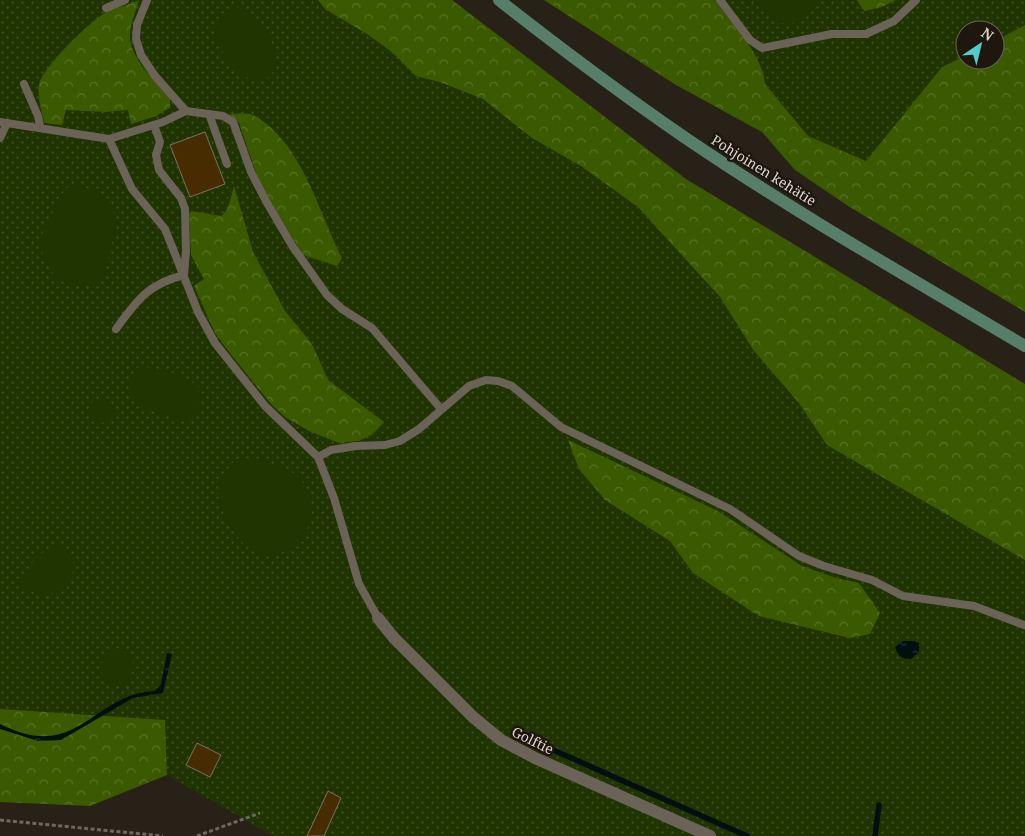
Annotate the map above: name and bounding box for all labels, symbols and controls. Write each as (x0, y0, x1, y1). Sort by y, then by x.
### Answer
north arrow (955, 20, 1005, 70)
text: N (978, 23, 998, 45)
street label: Pohjoinen kehätie (708, 130, 820, 210)
street label: Golftie (509, 722, 557, 758)

